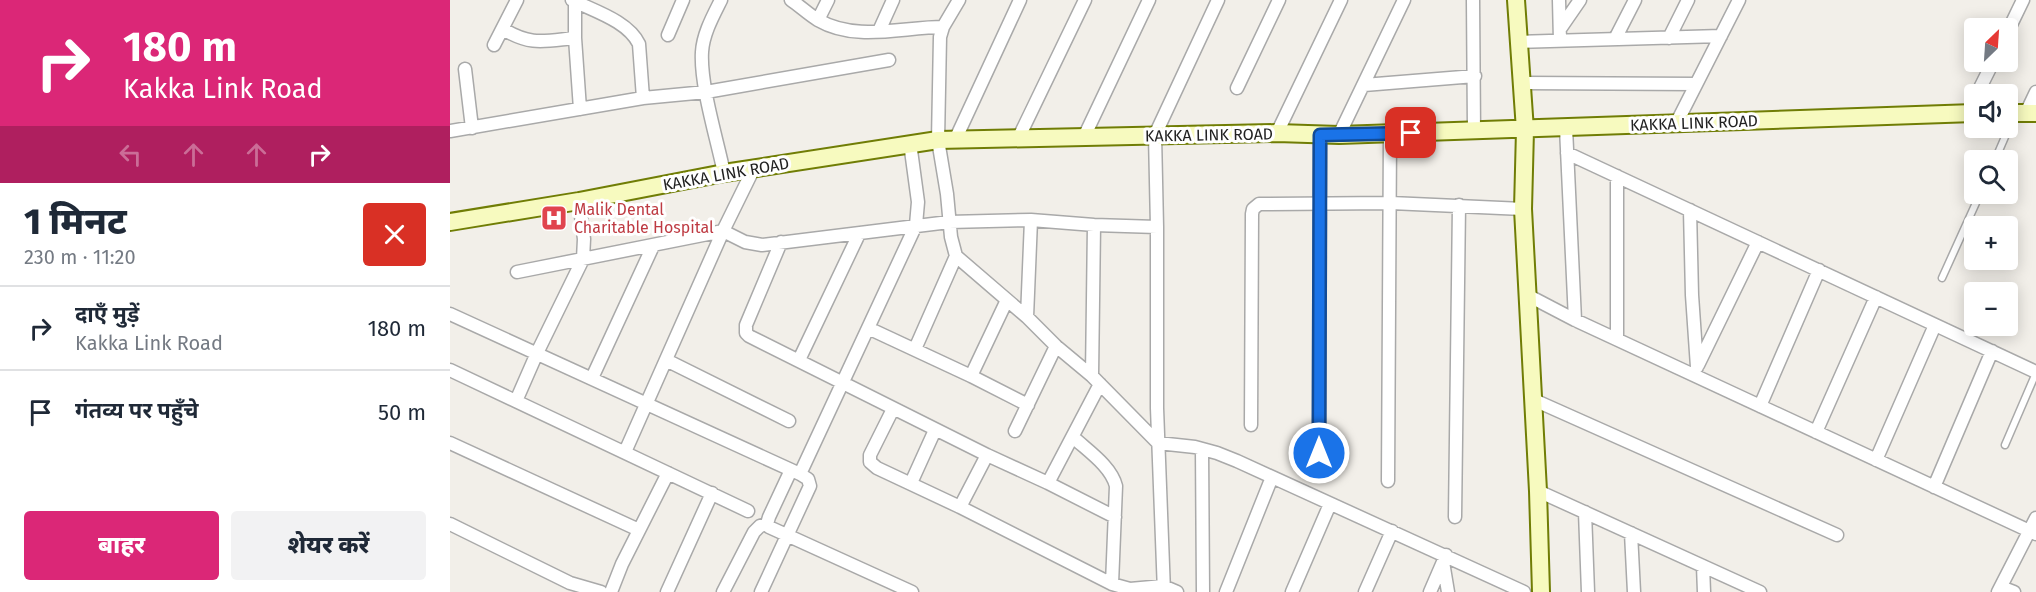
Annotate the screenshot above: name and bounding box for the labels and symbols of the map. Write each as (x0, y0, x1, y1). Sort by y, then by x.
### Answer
north arrow (1964, 18, 2018, 72)
pin (1385, 107, 1436, 158)
street label: KAKKA LINK ROAD (1630, 111, 1758, 135)
street label: KAKKA LINK ROAD (1145, 124, 1273, 146)
street label: KAKKA LINK ROAD (661, 154, 791, 194)
place label: Malik Dental Charitable Hospital (574, 200, 714, 237)
hospital icon: Malik Dental Charitable Hospital (539, 203, 569, 233)
position arrow (1287, 421, 1351, 485)

